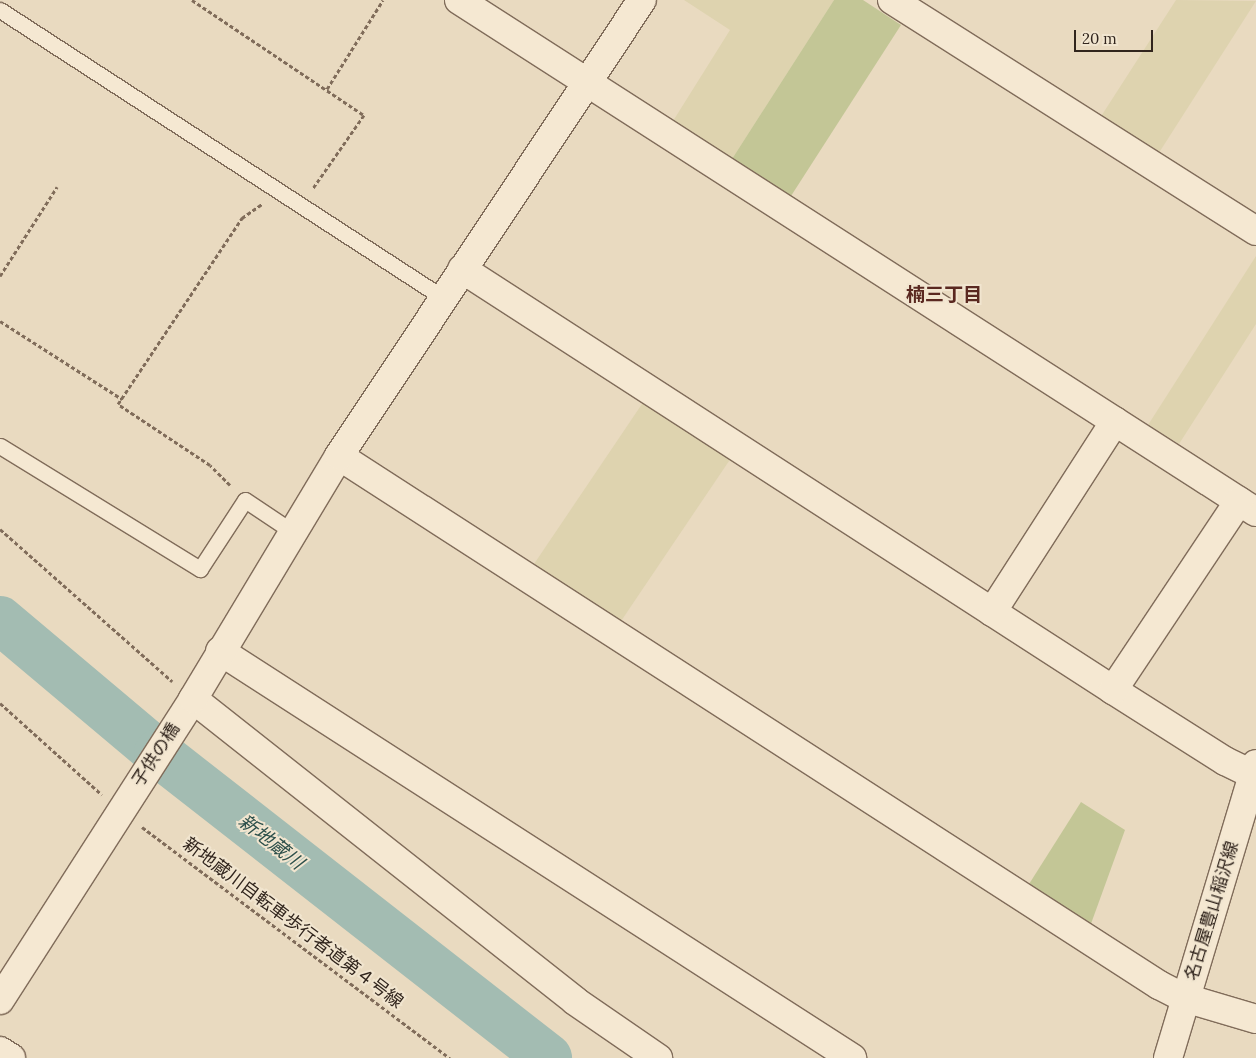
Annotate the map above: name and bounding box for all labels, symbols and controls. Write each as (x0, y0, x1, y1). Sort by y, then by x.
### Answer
scale bar (1076, 20, 1155, 52)
text: 20 m (1082, 29, 1117, 48)
district label: 楠三丁目 (906, 284, 982, 306)
street label: 子供の橋 (127, 719, 185, 791)
water label: 新地蔵川 (234, 810, 308, 874)
street label: 新地蔵川自転車歩行者道第４号線 (179, 833, 407, 1013)
street label: 名古屋豊山稲沢線 (1181, 839, 1243, 983)

